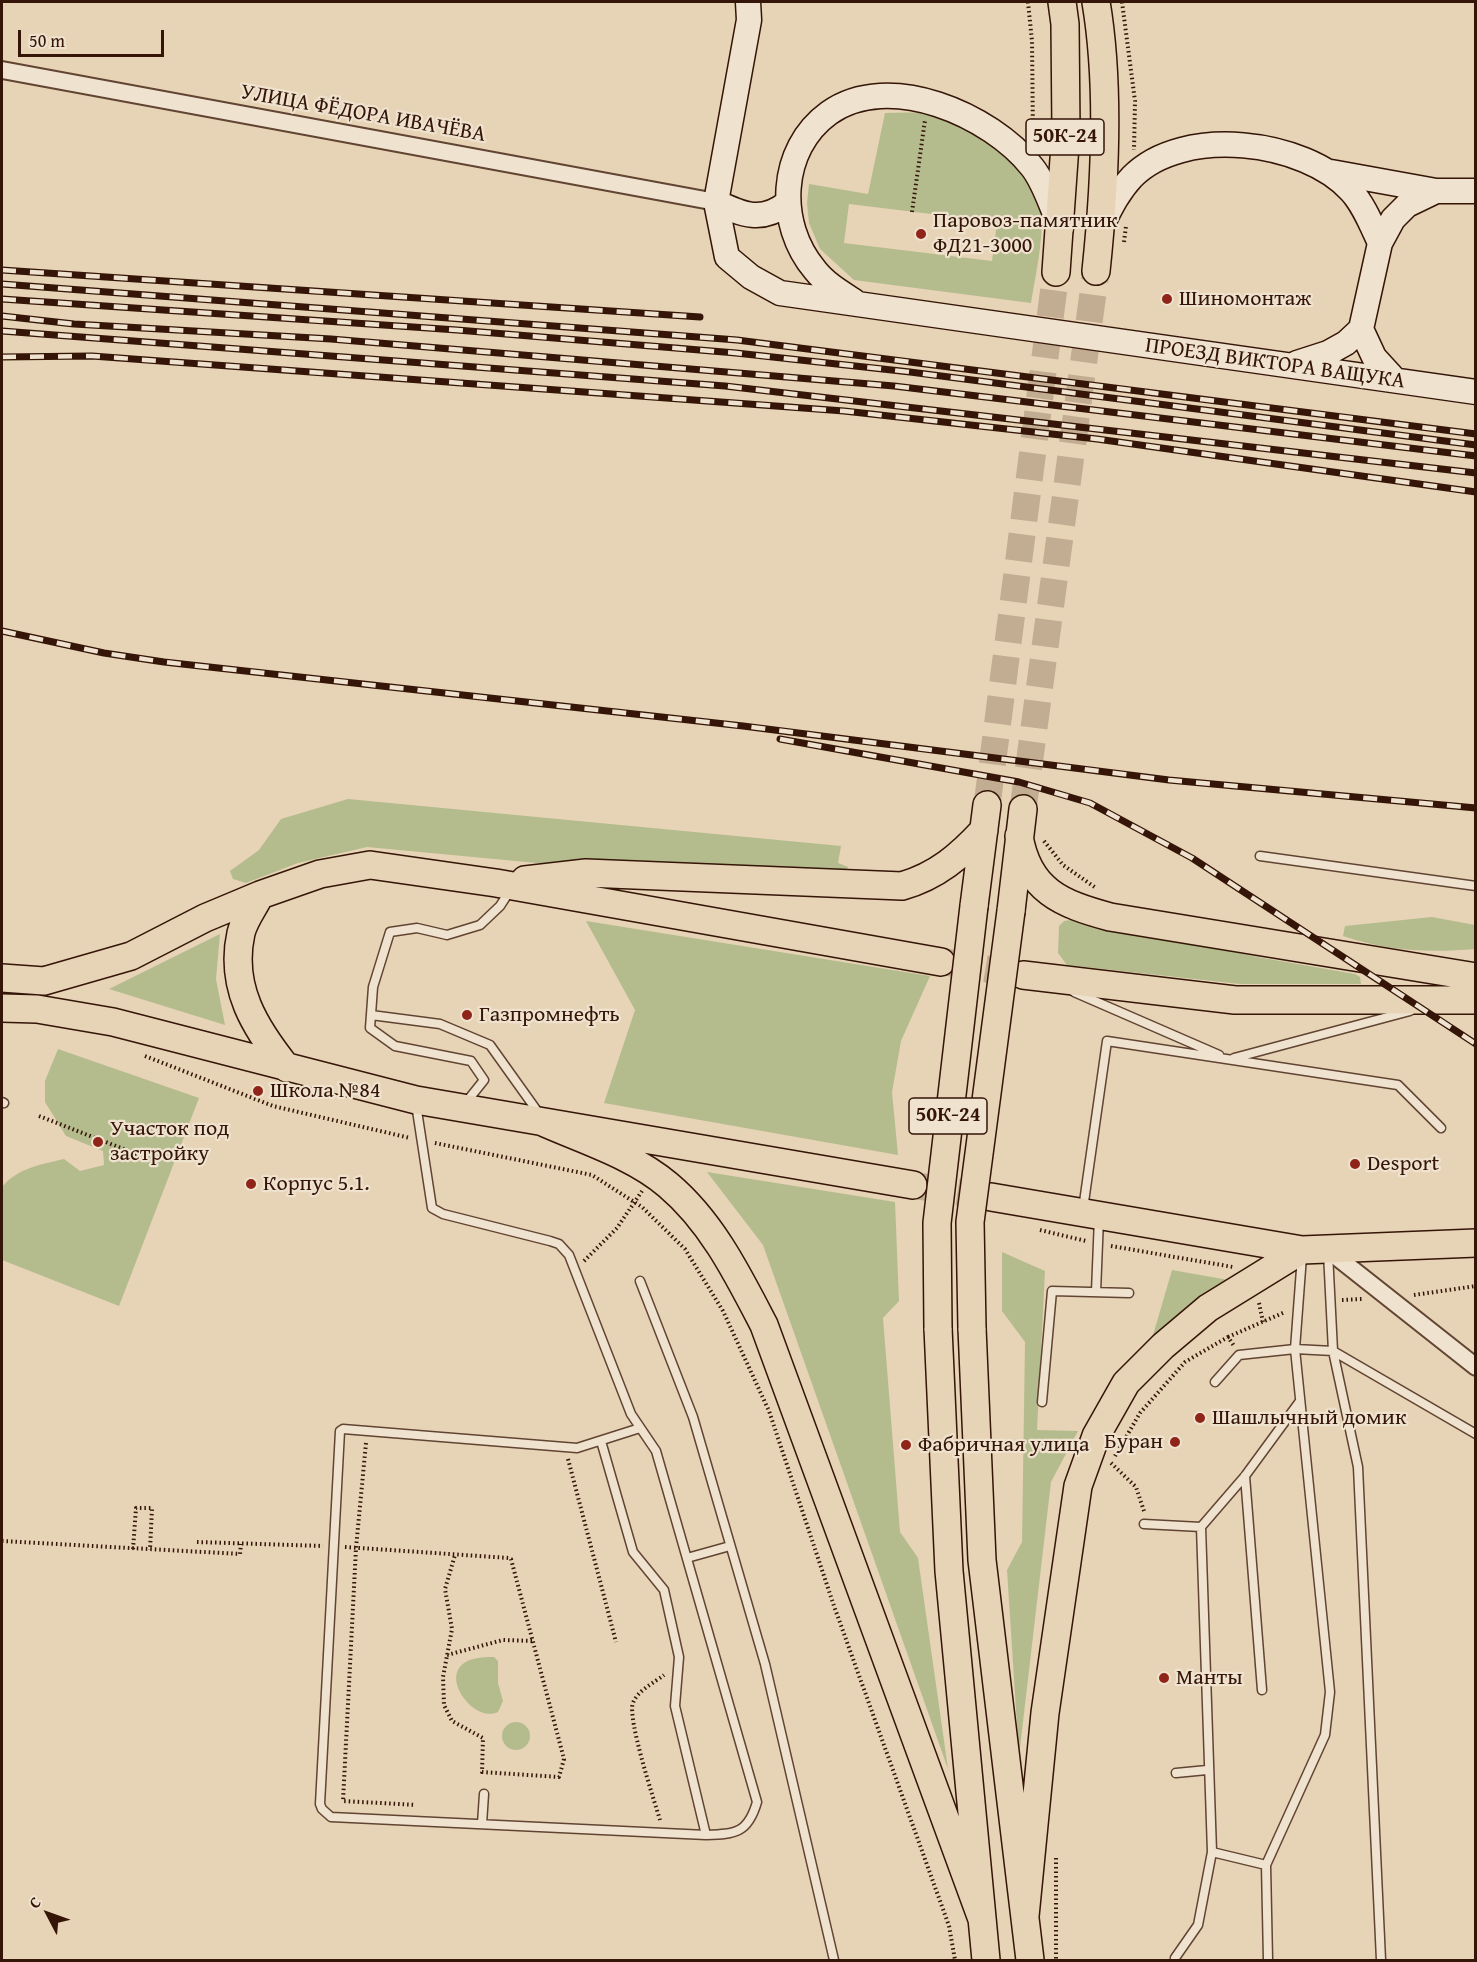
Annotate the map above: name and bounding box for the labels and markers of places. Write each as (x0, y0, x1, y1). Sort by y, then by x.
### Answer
place label: Паровоз-памятник ФД21-3000 (933, 208, 1118, 260)
marker: Паровоз-памятник ФД21-3000 (914, 227, 928, 241)
place label: Шиномонтаж (1179, 286, 1311, 312)
marker: Шиномонтаж (1160, 292, 1174, 306)
place label: Газпромнефть (479, 1002, 620, 1028)
marker: Газпромнефть (460, 1008, 474, 1022)
place label: Школа №84 (270, 1078, 381, 1104)
marker: Школа №84 (251, 1084, 265, 1098)
place label: Участок под застройку (110, 1116, 229, 1168)
marker: Участок под застройку (91, 1135, 105, 1149)
place label: Desport (1367, 1151, 1439, 1177)
marker: Desport (1348, 1157, 1362, 1171)
place label: Корпус 5.1. (263, 1171, 370, 1197)
marker: Корпус 5.1. (244, 1177, 258, 1191)
place label: Шашлычный домик (1212, 1405, 1406, 1431)
marker: Шашлычный домик (1193, 1411, 1207, 1425)
place label: Буран (1104, 1429, 1163, 1455)
place label: Фабричная улица (918, 1432, 1089, 1458)
marker: Буран (1168, 1435, 1182, 1449)
marker: Фабричная улица (899, 1438, 913, 1452)
place label: Манты (1176, 1665, 1243, 1691)
marker: Манты (1157, 1671, 1171, 1685)

